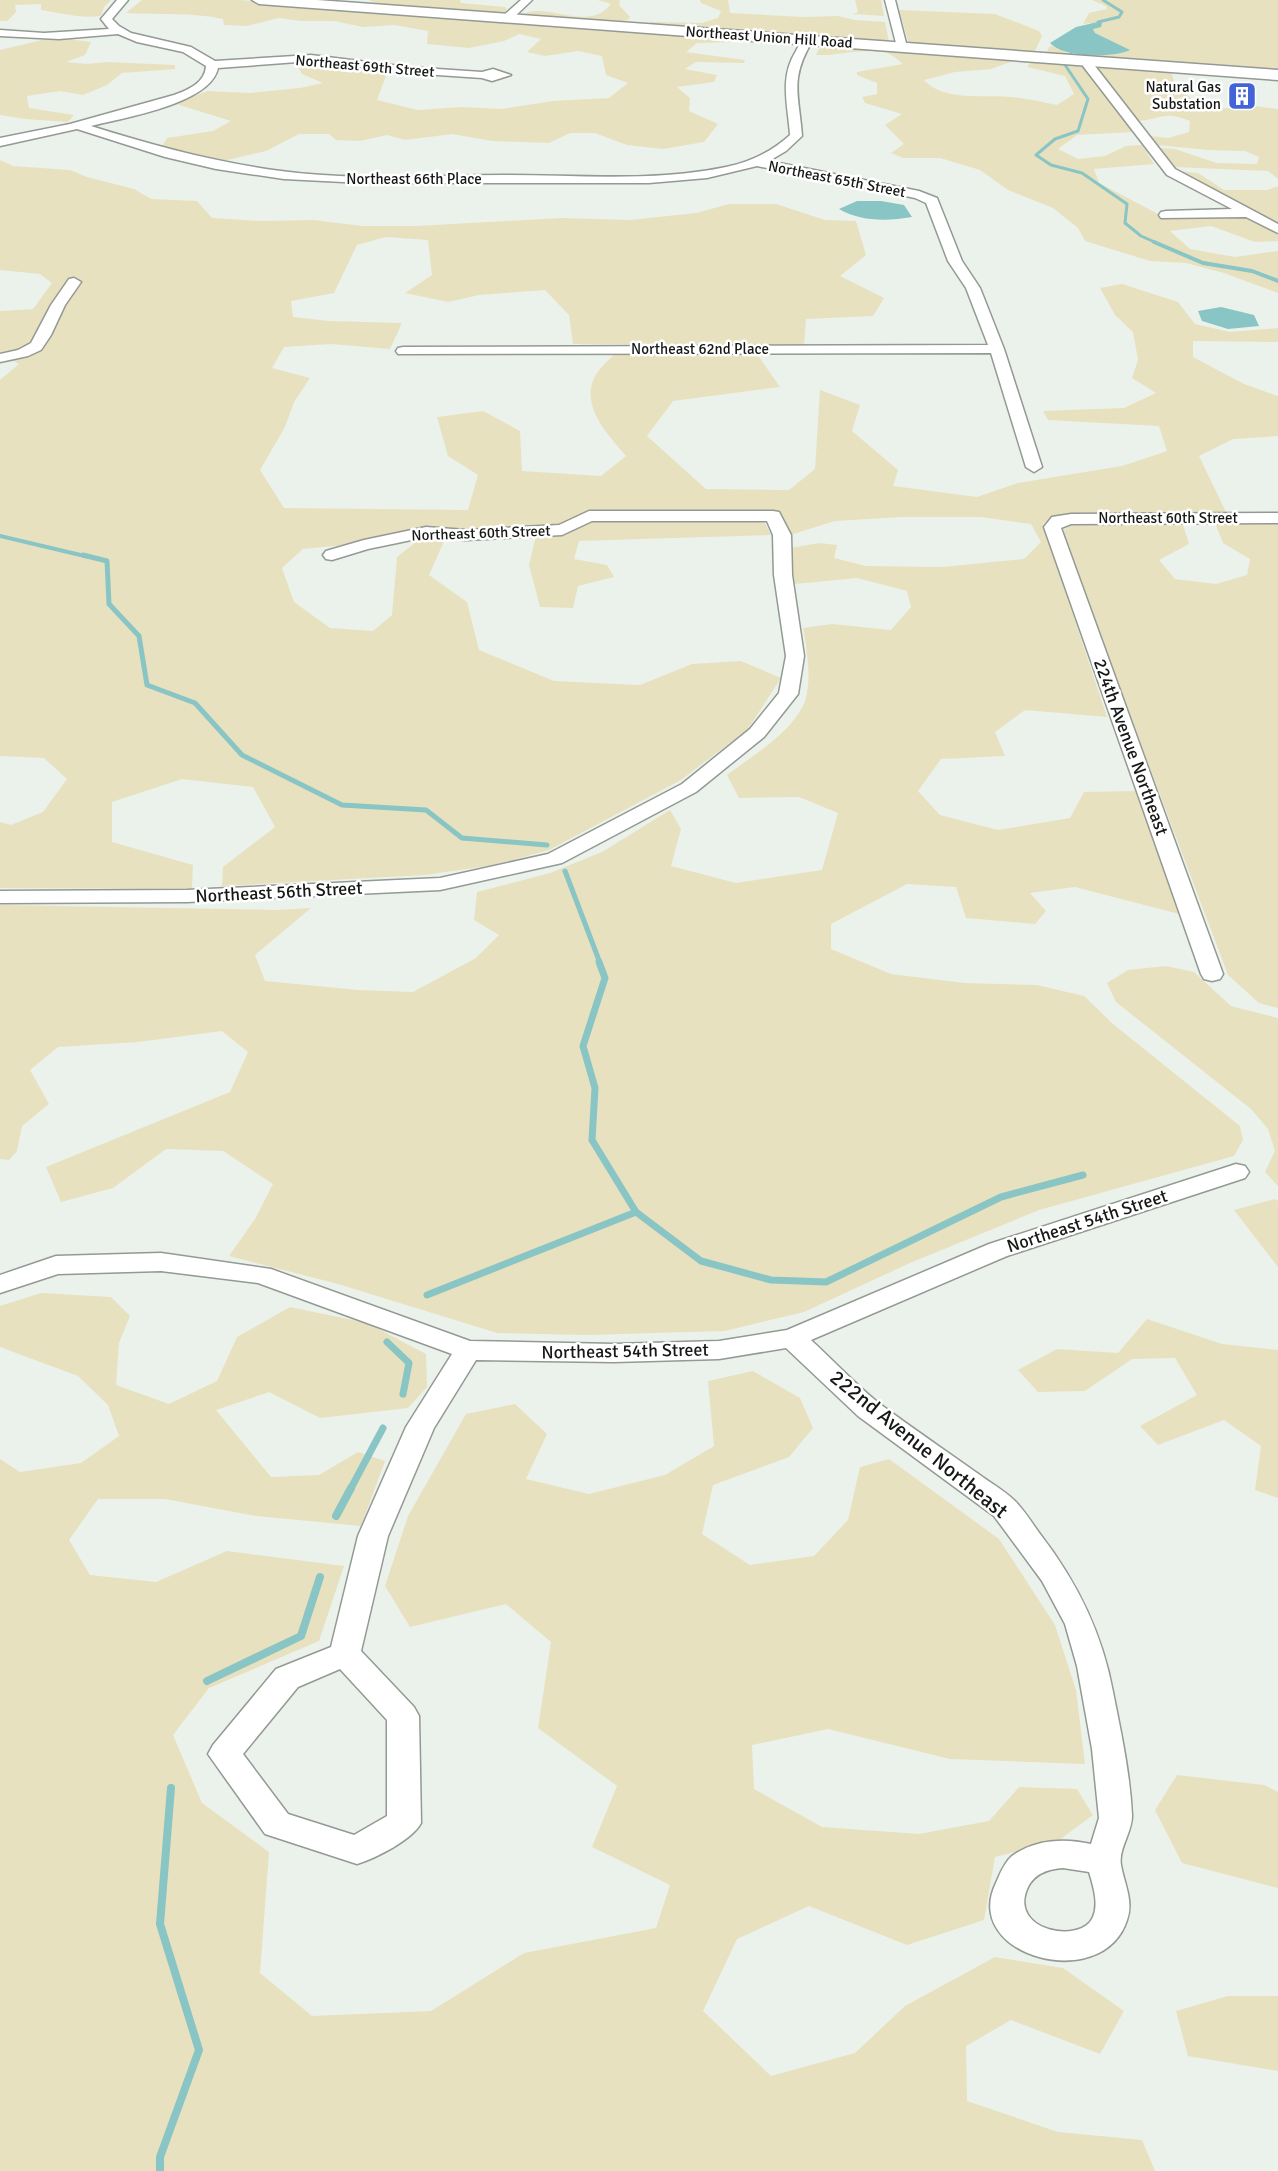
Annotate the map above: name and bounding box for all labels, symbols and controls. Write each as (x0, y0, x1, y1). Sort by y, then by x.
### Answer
street label: Northeast Union Hill Road (685, 22, 853, 52)
street label: Northeast 69th Street (295, 51, 435, 81)
place label: Natural Gas Substation (1145, 78, 1221, 113)
building icon: Natural Gas Substation (1226, 80, 1258, 112)
street label: Northeast 65th Street (767, 157, 907, 201)
street label: Northeast 66th Place (346, 170, 482, 188)
street label: Northeast 62nd Place (631, 340, 769, 358)
street label: Northeast 60th Street (1098, 509, 1238, 527)
street label: Northeast 60th Street (411, 522, 551, 544)
street label: 224th Avenue Northeast (1089, 656, 1173, 838)
street label: Northeast 56th Street (195, 877, 363, 907)
street label: Northeast 54th Street (1004, 1185, 1170, 1257)
street label: Northeast 54th Street (541, 1339, 709, 1363)
street label: 222nd Avenue Northeast (825, 1364, 1013, 1524)

